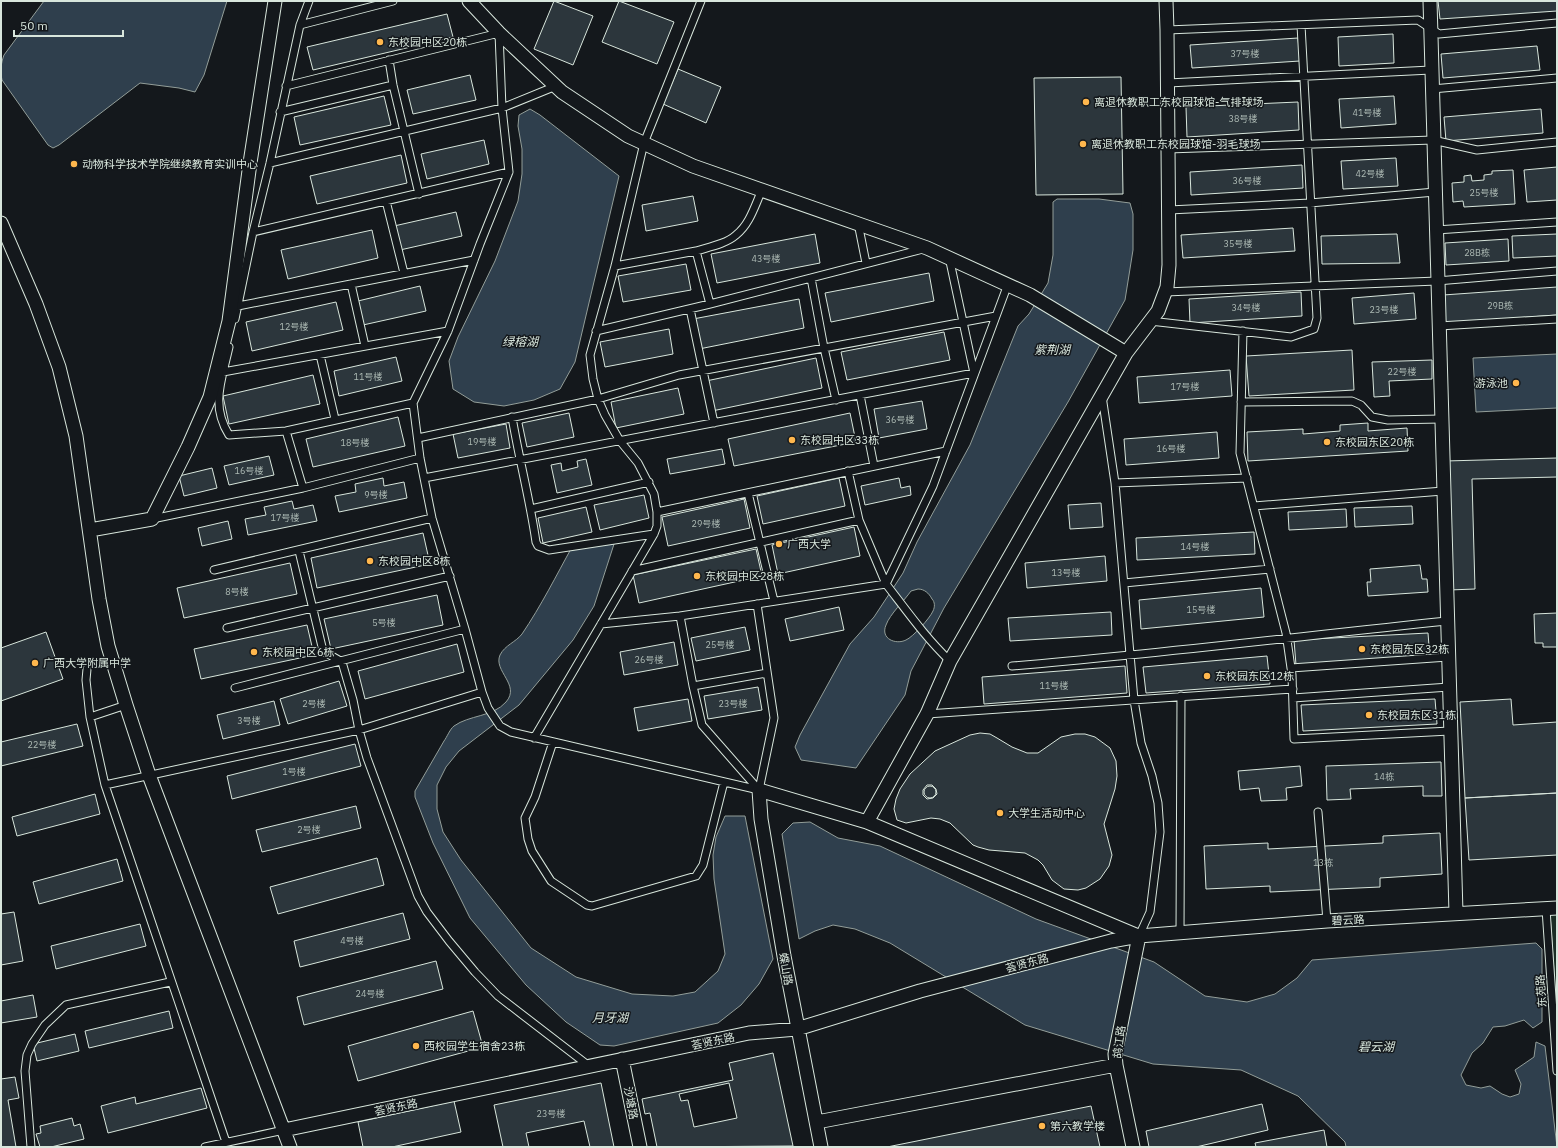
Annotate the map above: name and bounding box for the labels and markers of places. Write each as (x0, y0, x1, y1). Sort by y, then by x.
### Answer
place label: 东校园中区20栋 (388, 35, 467, 49)
marker: 东校园中区20栋 (375, 37, 385, 47)
place label: 离退休教职工东校园球馆-气排球场 (1094, 95, 1263, 109)
marker: 离退休教职工东校园球馆-气排球场 (1081, 97, 1091, 107)
place label: 离退休教职工东校园球馆-羽毛球场 (1091, 137, 1260, 151)
marker: 离退休教职工东校园球馆-羽毛球场 (1078, 139, 1088, 149)
place label: 动物科学技术学院继续教育实训中心 (82, 157, 258, 171)
marker: 动物科学技术学院继续教育实训中心 (69, 159, 79, 169)
place label: 游泳池 (1475, 376, 1508, 390)
marker: 游泳池 (1511, 378, 1521, 388)
place label: 东校园中区33栋 (800, 433, 879, 447)
marker: 东校园中区33栋 (787, 435, 797, 445)
place label: 东校园东区20栋 (1335, 435, 1414, 449)
marker: 东校园东区20栋 (1322, 437, 1332, 447)
place label: 广西大学 (787, 537, 831, 551)
marker: 广西大学 (774, 539, 784, 549)
place label: 东校园中区8栋 (378, 554, 451, 568)
marker: 东校园中区8栋 (365, 556, 375, 566)
place label: 东校园中区28栋 (705, 569, 784, 583)
marker: 东校园中区28栋 (692, 571, 702, 581)
place label: 东校园东区32栋 (1370, 642, 1449, 656)
marker: 东校园东区32栋 (1357, 644, 1367, 654)
place label: 东校园中区6栋 (262, 645, 335, 659)
marker: 东校园中区6栋 (249, 647, 259, 657)
place label: 广西大学附属中学 (43, 656, 131, 670)
marker: 广西大学附属中学 (30, 658, 40, 668)
place label: 东校园东区12栋 (1215, 669, 1294, 683)
marker: 东校园东区12栋 (1202, 671, 1212, 681)
place label: 东校园东区31栋 (1377, 708, 1456, 722)
marker: 东校园东区31栋 (1364, 710, 1374, 720)
place label: 大学生活动中心 (1008, 806, 1085, 820)
marker: 大学生活动中心 (995, 808, 1005, 818)
place label: 西校园学生宿舍23栋 (424, 1039, 525, 1053)
marker: 西校园学生宿舍23栋 (411, 1041, 421, 1051)
place label: 第六教学楼 (1050, 1119, 1105, 1133)
marker: 第六教学楼 (1037, 1121, 1047, 1131)

